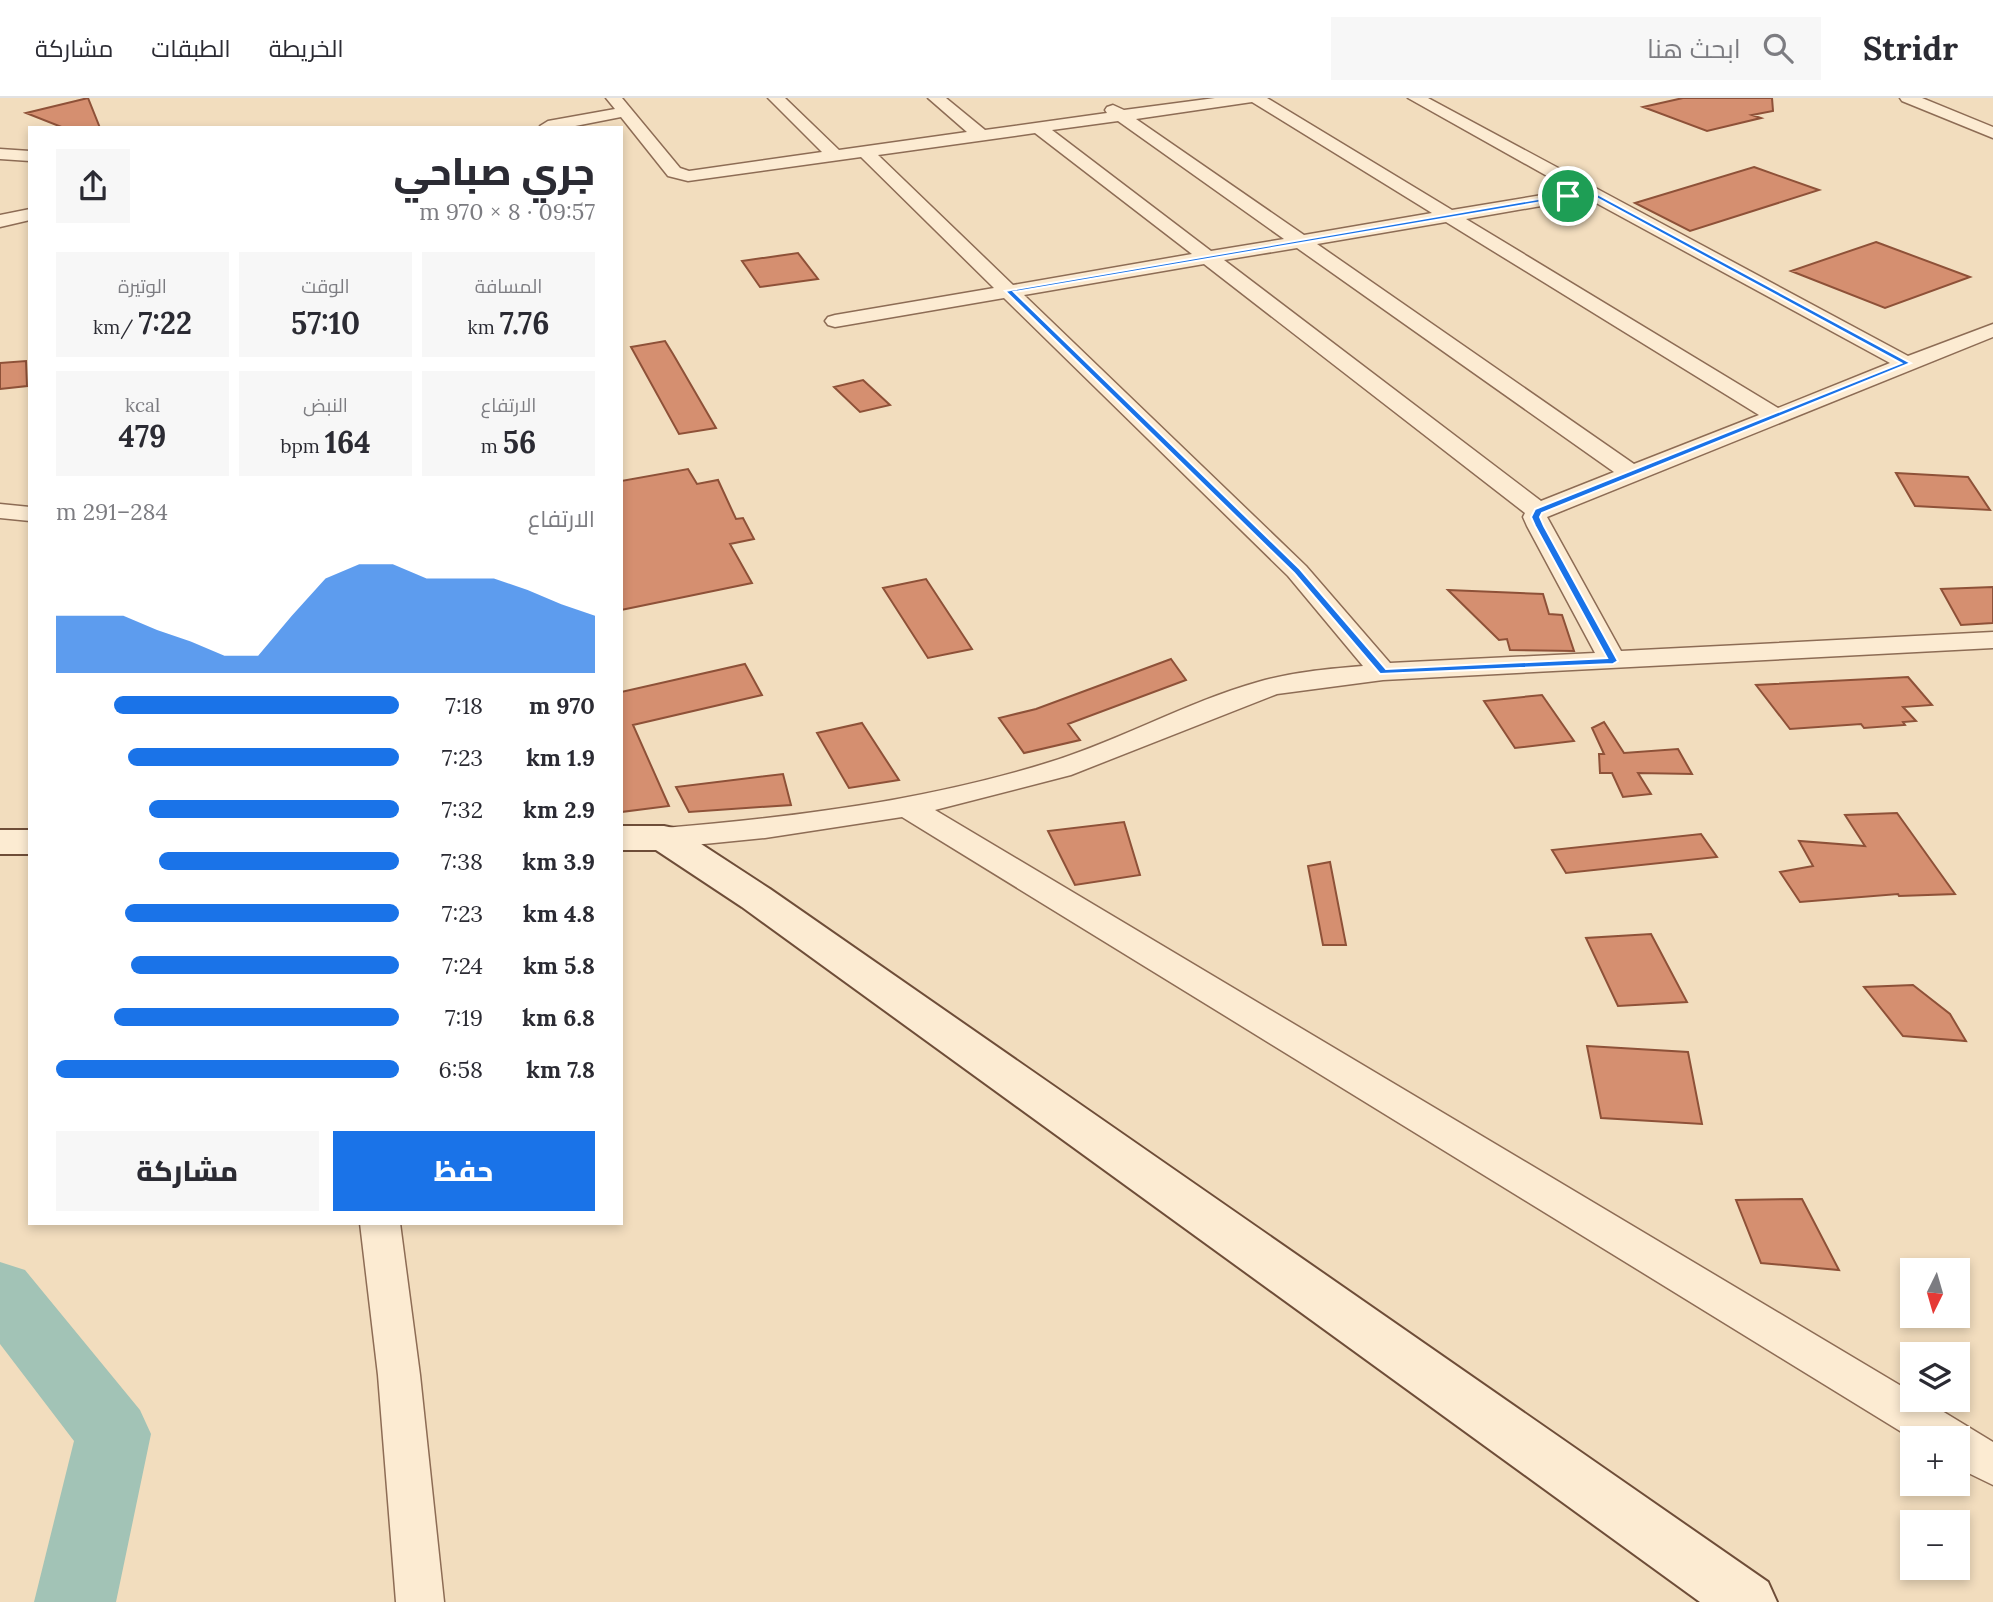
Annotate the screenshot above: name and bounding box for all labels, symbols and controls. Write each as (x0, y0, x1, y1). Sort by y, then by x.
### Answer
search box (1331, 17, 1821, 80)
text: Stridr (1863, 27, 1958, 69)
icon: search (1759, 29, 1797, 67)
text: ابحث هنا (1647, 32, 1741, 65)
text: مشاركة (35, 33, 113, 64)
text: الطبقات (151, 33, 231, 64)
text: الخريطة (269, 33, 344, 64)
text: جري صباحي (393, 147, 595, 195)
button: share (56, 149, 130, 223)
pin (1538, 166, 1598, 226)
icon: arrive (1549, 177, 1587, 215)
text: 09:57 · 8 × 970 m (419, 197, 595, 226)
text: الوتيرة (118, 274, 167, 298)
text: الوقت (301, 274, 350, 298)
text: المسافة (475, 274, 542, 298)
text: 7:22 (138, 304, 192, 342)
text: 57:10 (291, 304, 360, 342)
text: 7.76 (500, 304, 549, 342)
text: /km (93, 315, 138, 339)
text: km (468, 315, 500, 339)
text: kcal (125, 393, 160, 417)
text: النبض (303, 393, 348, 417)
text: الارتفاع (481, 393, 536, 417)
text: 479 (119, 417, 166, 455)
text: 164 (325, 423, 371, 461)
text: 56 (503, 423, 536, 461)
text: bpm (280, 434, 325, 458)
text: m (481, 434, 503, 458)
text: 284–291 m (56, 497, 168, 526)
text: الارتفاع (528, 504, 595, 533)
text: 7:18 (445, 691, 483, 720)
text: 970 m (529, 691, 595, 720)
text: 7:23 (442, 743, 483, 772)
text: 1.9 km (526, 743, 595, 772)
text: 7:32 (441, 795, 483, 824)
text: 2.9 km (523, 795, 595, 824)
text: 7:38 (441, 847, 483, 876)
text: 3.9 km (523, 847, 595, 876)
text: 7:23 (442, 899, 483, 928)
text: 4.8 km (523, 899, 595, 928)
text: 7:24 (442, 951, 483, 980)
text: 5.8 km (523, 951, 595, 980)
text: 7:19 (445, 1003, 483, 1032)
text: 6.8 km (522, 1003, 595, 1032)
text: 6:58 (438, 1055, 483, 1084)
text: 7.8 km (526, 1055, 595, 1084)
button: مشاركة (56, 1131, 319, 1211)
button: حفظ (333, 1131, 595, 1211)
north arrow (1900, 1258, 1970, 1328)
map controls (1900, 1258, 1970, 1580)
button: layers (1900, 1342, 1970, 1412)
button: + (1900, 1426, 1970, 1496)
button: − (1900, 1510, 1970, 1580)

